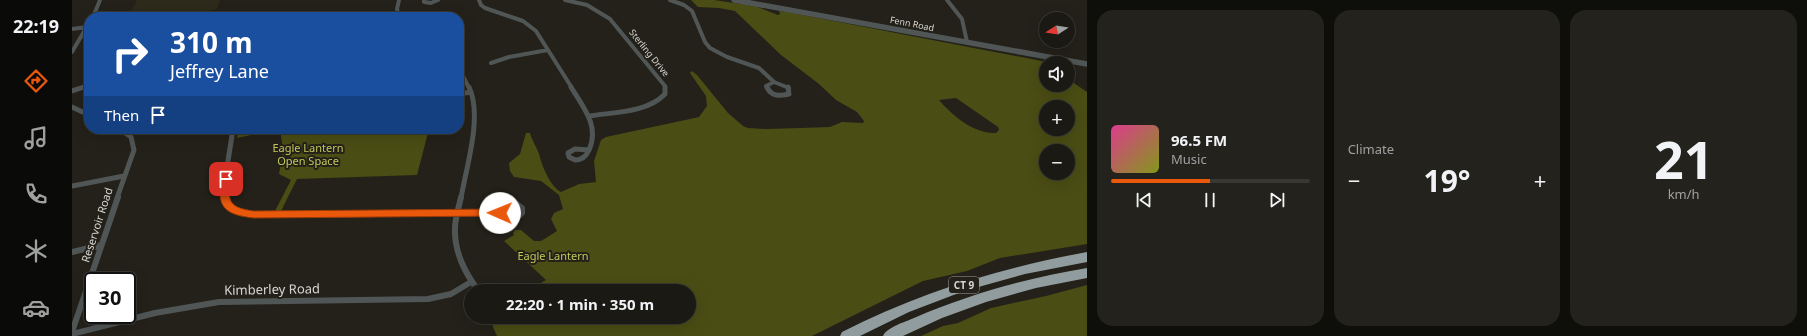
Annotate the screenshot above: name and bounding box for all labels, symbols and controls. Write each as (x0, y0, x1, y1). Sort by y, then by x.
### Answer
north arrow (1039, 12, 1075, 48)
map controls (1039, 12, 1075, 180)
street label: Fenn Road (889, 13, 935, 34)
text: 22:19 (13, 14, 59, 38)
text: 310 m (170, 23, 253, 61)
street label: Sterling Drive (626, 26, 672, 79)
icon: right (104, 28, 156, 80)
button: sound (1039, 56, 1075, 92)
text: Jeffrey Lane (170, 59, 269, 83)
icon: directions (22, 67, 50, 95)
button: + (1039, 100, 1075, 136)
icon: arrive (147, 104, 169, 126)
text: Then (104, 105, 139, 125)
text: 21 (1654, 123, 1713, 194)
icon: music (22, 124, 50, 152)
text: 96.5 FM (1171, 130, 1227, 150)
park label: Eagle Lantern Open Space (272, 140, 344, 168)
text: Climate (1348, 140, 1394, 158)
button: − (1039, 144, 1075, 180)
text: Music (1171, 150, 1207, 168)
text: 19° (1423, 160, 1471, 201)
pin (209, 162, 243, 196)
text: − (1348, 165, 1360, 195)
text: + (1534, 165, 1546, 195)
icon: arrive (215, 168, 237, 190)
icon: phone (22, 180, 50, 208)
street label: Reservoir Road (77, 185, 116, 264)
text: km/h (1668, 185, 1700, 203)
icon: previous (1133, 189, 1155, 211)
icon: pause (1199, 189, 1221, 211)
icon: next (1266, 189, 1288, 211)
position arrow (479, 192, 521, 234)
icon: climate (22, 237, 50, 265)
park label: Eagle Lantern (517, 248, 589, 263)
speed limit sign: 30 (84, 272, 136, 324)
road number: CT 9 (949, 277, 979, 293)
street label: Kimberley Road (224, 279, 320, 299)
icon: car (22, 294, 50, 322)
text: 22:20 · 1 min · 350 m (506, 294, 654, 314)

